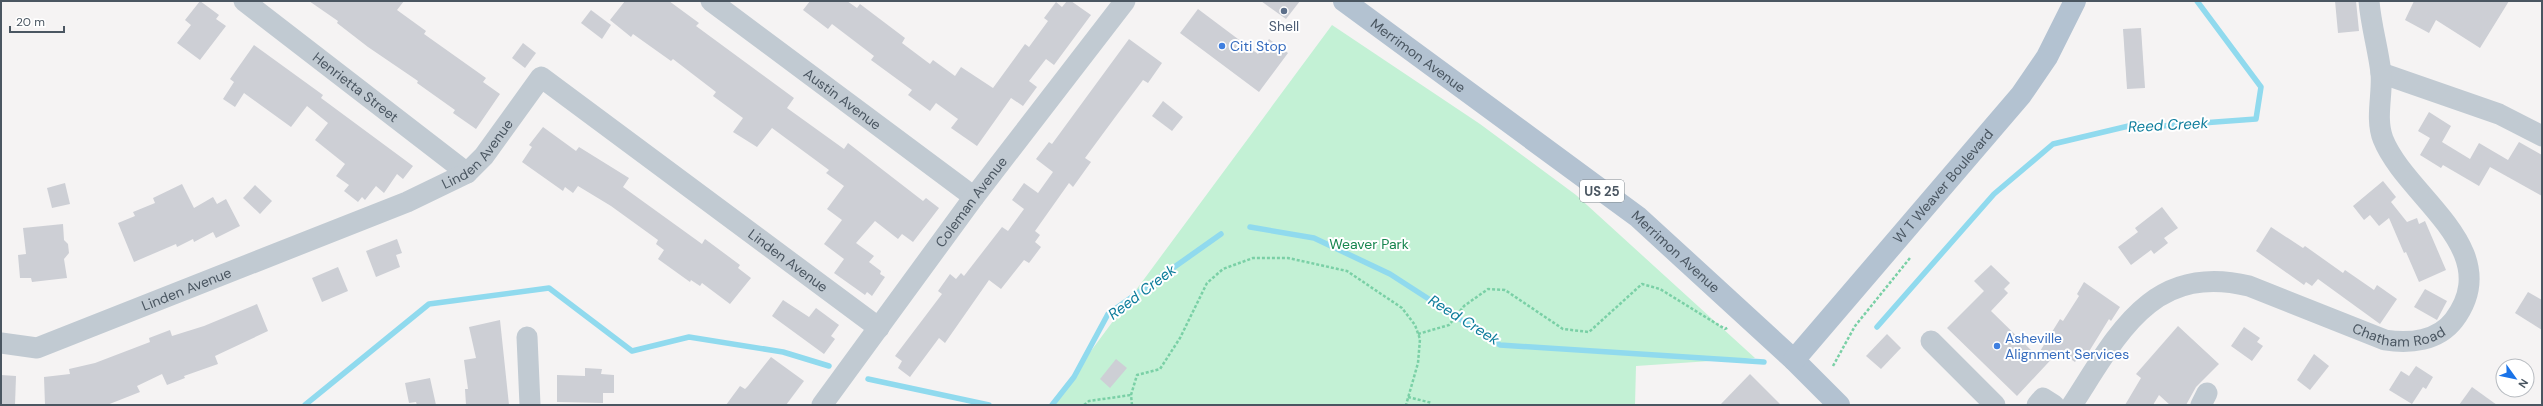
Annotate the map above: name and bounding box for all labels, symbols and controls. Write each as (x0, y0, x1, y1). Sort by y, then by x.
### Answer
marker: Shell (1279, 6, 1289, 16)
scale bar (10, 8, 64, 34)
text: 20 m (16, 14, 45, 30)
street label: Merrimon Avenue (1367, 15, 1469, 96)
place label: Shell (1269, 17, 1299, 35)
place label: Citi Stop (1230, 37, 1287, 55)
marker: Citi Stop (1217, 41, 1227, 51)
street label: Henrietta Street (309, 48, 402, 126)
street label: Austin Avenue (800, 64, 885, 134)
water label: Reed Creek (2127, 113, 2209, 137)
street label: Linden Avenue (439, 115, 517, 193)
street label: W T Weaver Boulevard (1889, 125, 1997, 247)
street label: Coleman Avenue (931, 153, 1011, 251)
road number: US 25 (1580, 180, 1624, 202)
street label: Merrimon Avenue (1628, 207, 1724, 297)
street label: Linden Avenue (745, 225, 832, 296)
park label: Weaver Park (1329, 235, 1409, 253)
water label: Reed Creek (1104, 260, 1180, 324)
street label: Linden Avenue (139, 263, 234, 315)
water label: Reed Creek (1425, 290, 1504, 350)
street label: Chatham Road (2350, 317, 2446, 333)
text: Chatham Road (2350, 319, 2449, 351)
place label: Asheville Alignment Services (2005, 329, 2129, 363)
marker: Asheville Alignment Services (1992, 341, 2002, 351)
north arrow (2495, 358, 2535, 398)
text: N (2515, 376, 2531, 391)

